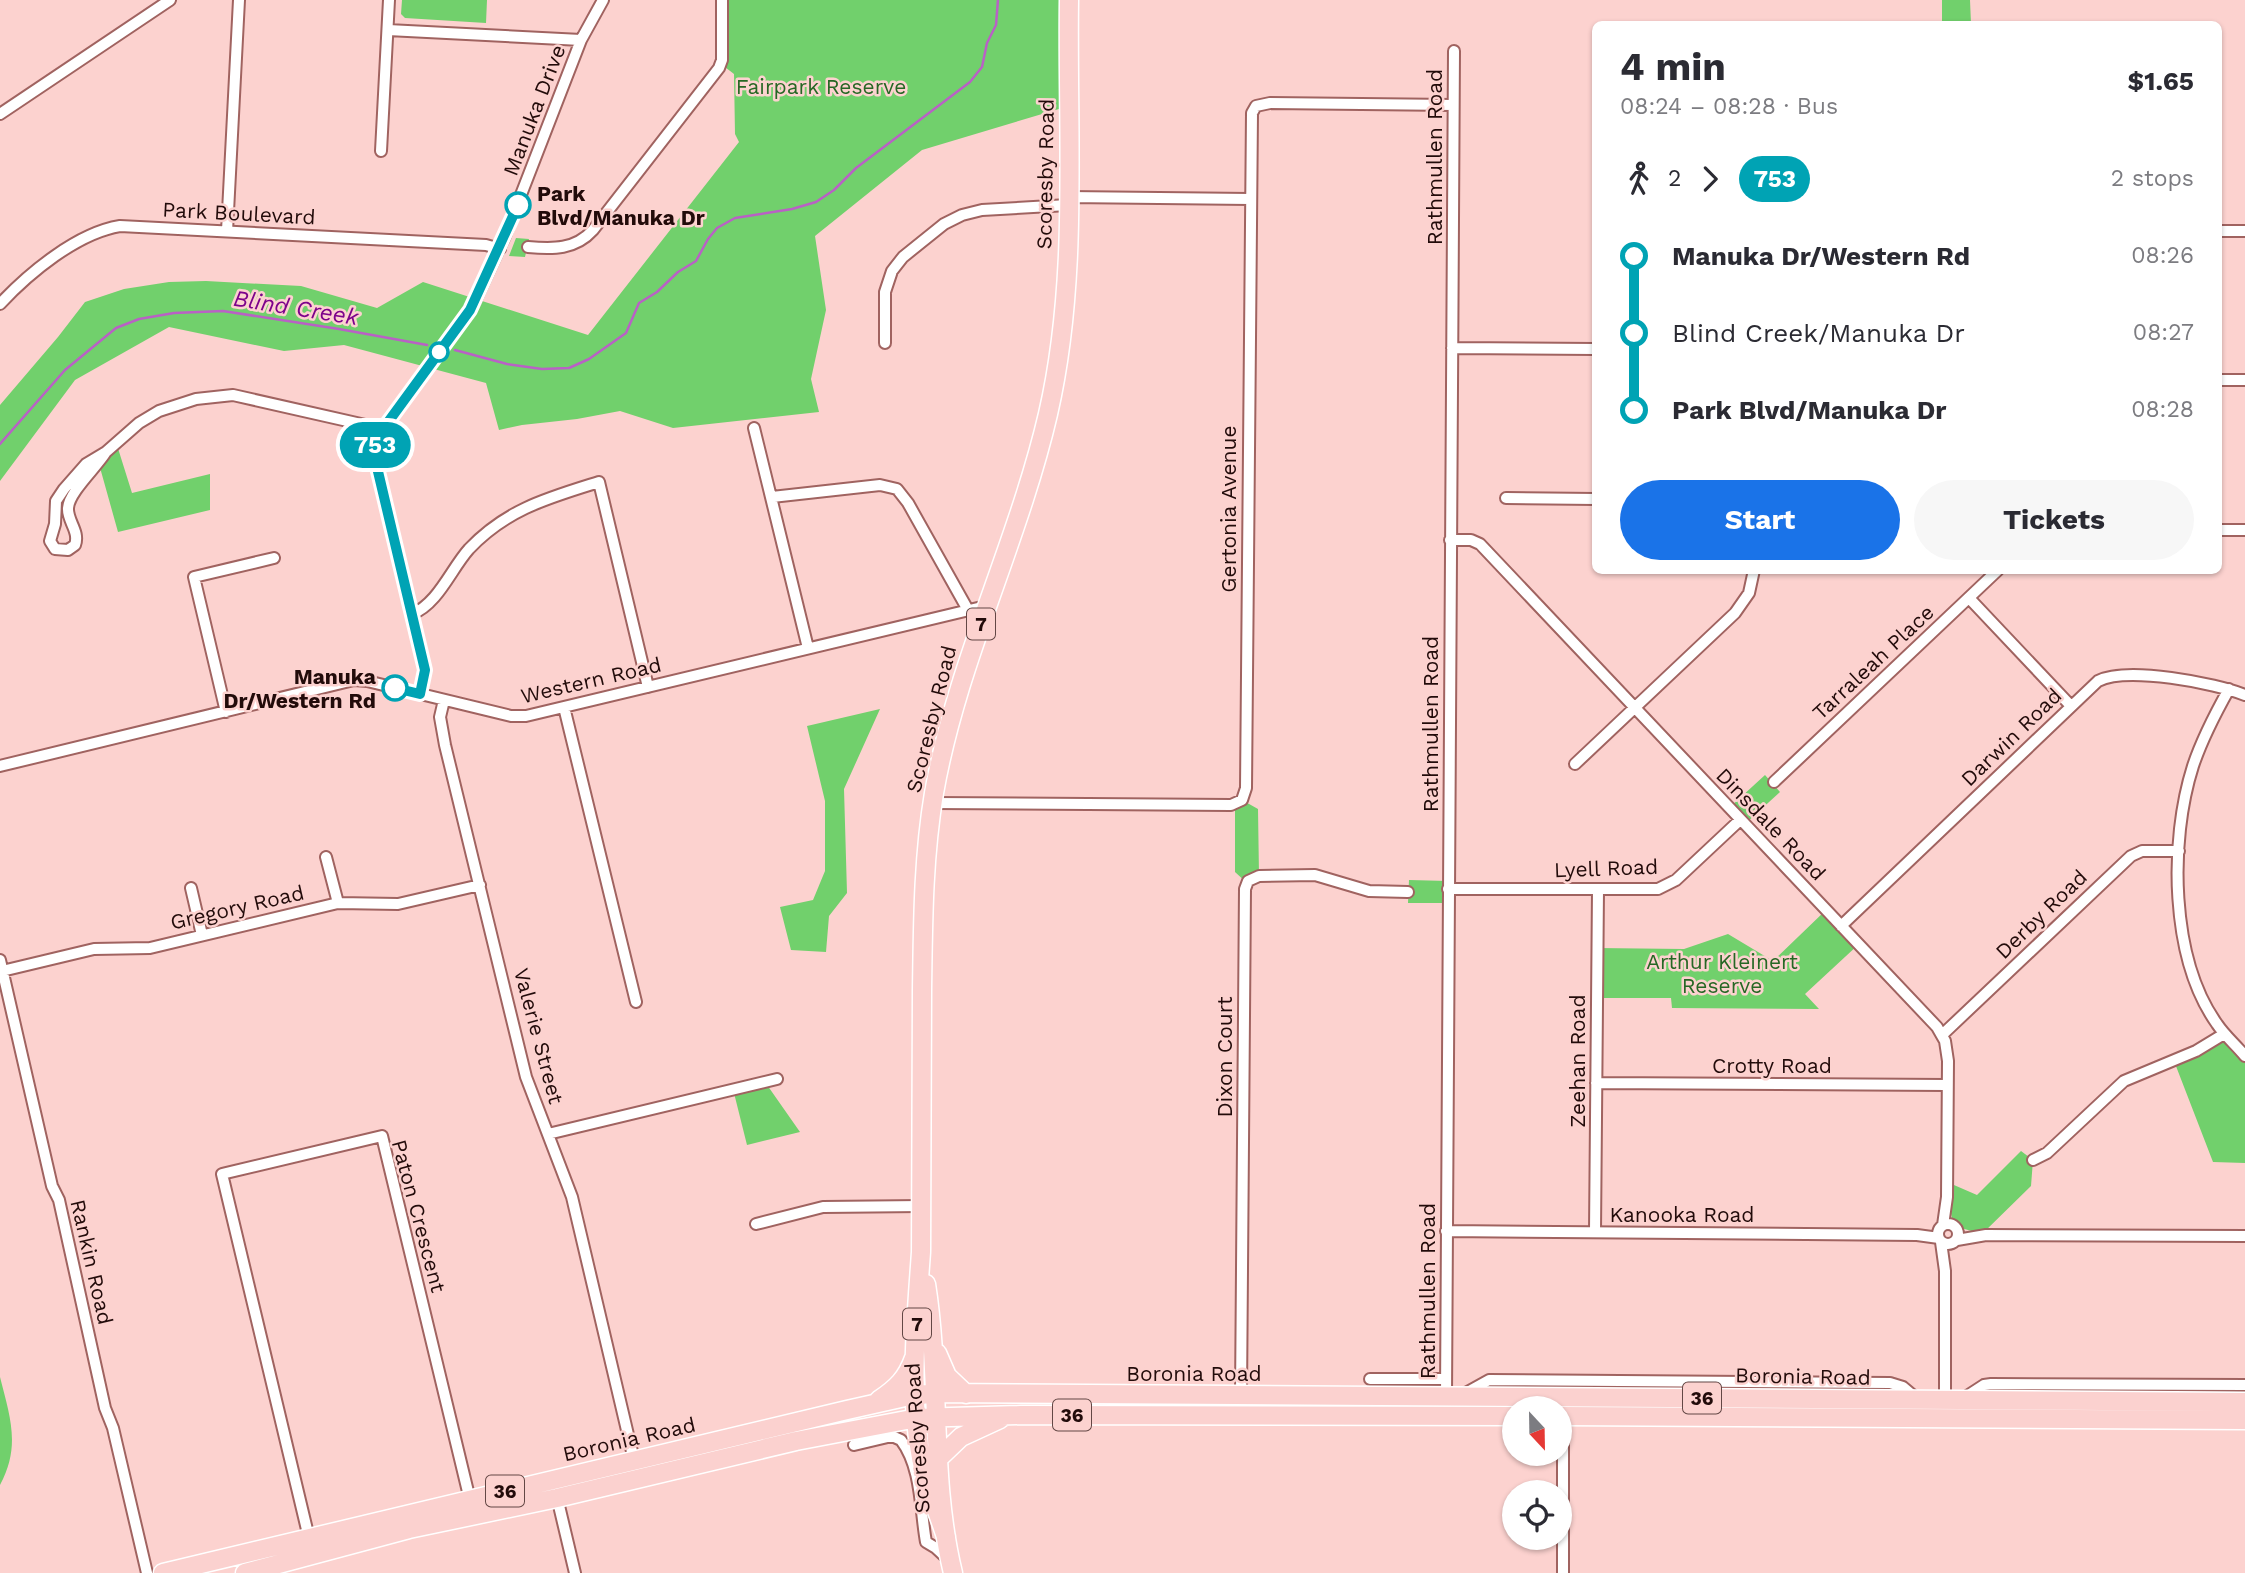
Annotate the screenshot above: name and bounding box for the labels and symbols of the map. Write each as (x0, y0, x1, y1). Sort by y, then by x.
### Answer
street label: Manuka Drive (498, 41, 570, 179)
street label: Rathmullen Road (1422, 69, 1447, 245)
park label: Fairpark Reserve (736, 74, 906, 99)
street label: Scoresby Road (1031, 98, 1059, 250)
place label: Park Blvd/Manuka Dr (537, 181, 705, 230)
marker: Park Blvd/Manuka Dr (505, 192, 531, 218)
street label: Park Boulevard (162, 197, 316, 229)
water label: Blind Creek (232, 285, 362, 331)
unlabelled marker (429, 342, 449, 362)
line badge: 753 (335, 422, 415, 468)
street label: Gertonia Avenue (1216, 425, 1241, 593)
street label: Tarraleah Place (1807, 599, 1939, 725)
road number: 7 (967, 608, 995, 639)
street label: Rathmullen Road (1418, 636, 1443, 812)
street label: Scoresby Road (901, 643, 961, 795)
street label: Western Road (518, 652, 664, 708)
place label: Manuka Dr/Western Rd (223, 664, 377, 713)
marker: Manuka Dr/Western Rd (382, 675, 408, 701)
street label: Darwin Road (1955, 683, 2067, 791)
street label: Dinsdale Road (1711, 763, 1831, 885)
street label: Lyell Road (1554, 854, 1658, 882)
street label: Derby Road (1990, 864, 2092, 964)
street label: Gregory Road (168, 879, 306, 935)
park label: Arthur Kleinert Reserve (1646, 949, 1798, 998)
street label: Valerie Street (509, 965, 569, 1107)
street label: Zeehan Road (1565, 994, 1590, 1128)
street label: Dixon Court (1212, 996, 1237, 1117)
street label: Crotty Road (1712, 1053, 1832, 1078)
street label: Paton Crescent (387, 1137, 451, 1295)
street label: Rankin Road (65, 1197, 119, 1327)
street label: Kanooka Road (1609, 1202, 1755, 1227)
street label: Rathmullen Road (1415, 1203, 1440, 1379)
road number: 7 (903, 1308, 931, 1340)
street label: Boronia Road (1126, 1361, 1262, 1386)
street label: Scoresby Road (899, 1362, 935, 1514)
street label: Boronia Road (1735, 1362, 1871, 1390)
road number: 36 (1683, 1382, 1721, 1414)
north arrow (1502, 1396, 1572, 1466)
road number: 36 (1053, 1400, 1091, 1430)
street label: Boronia Road (560, 1412, 698, 1466)
road number: 36 (486, 1476, 524, 1506)

